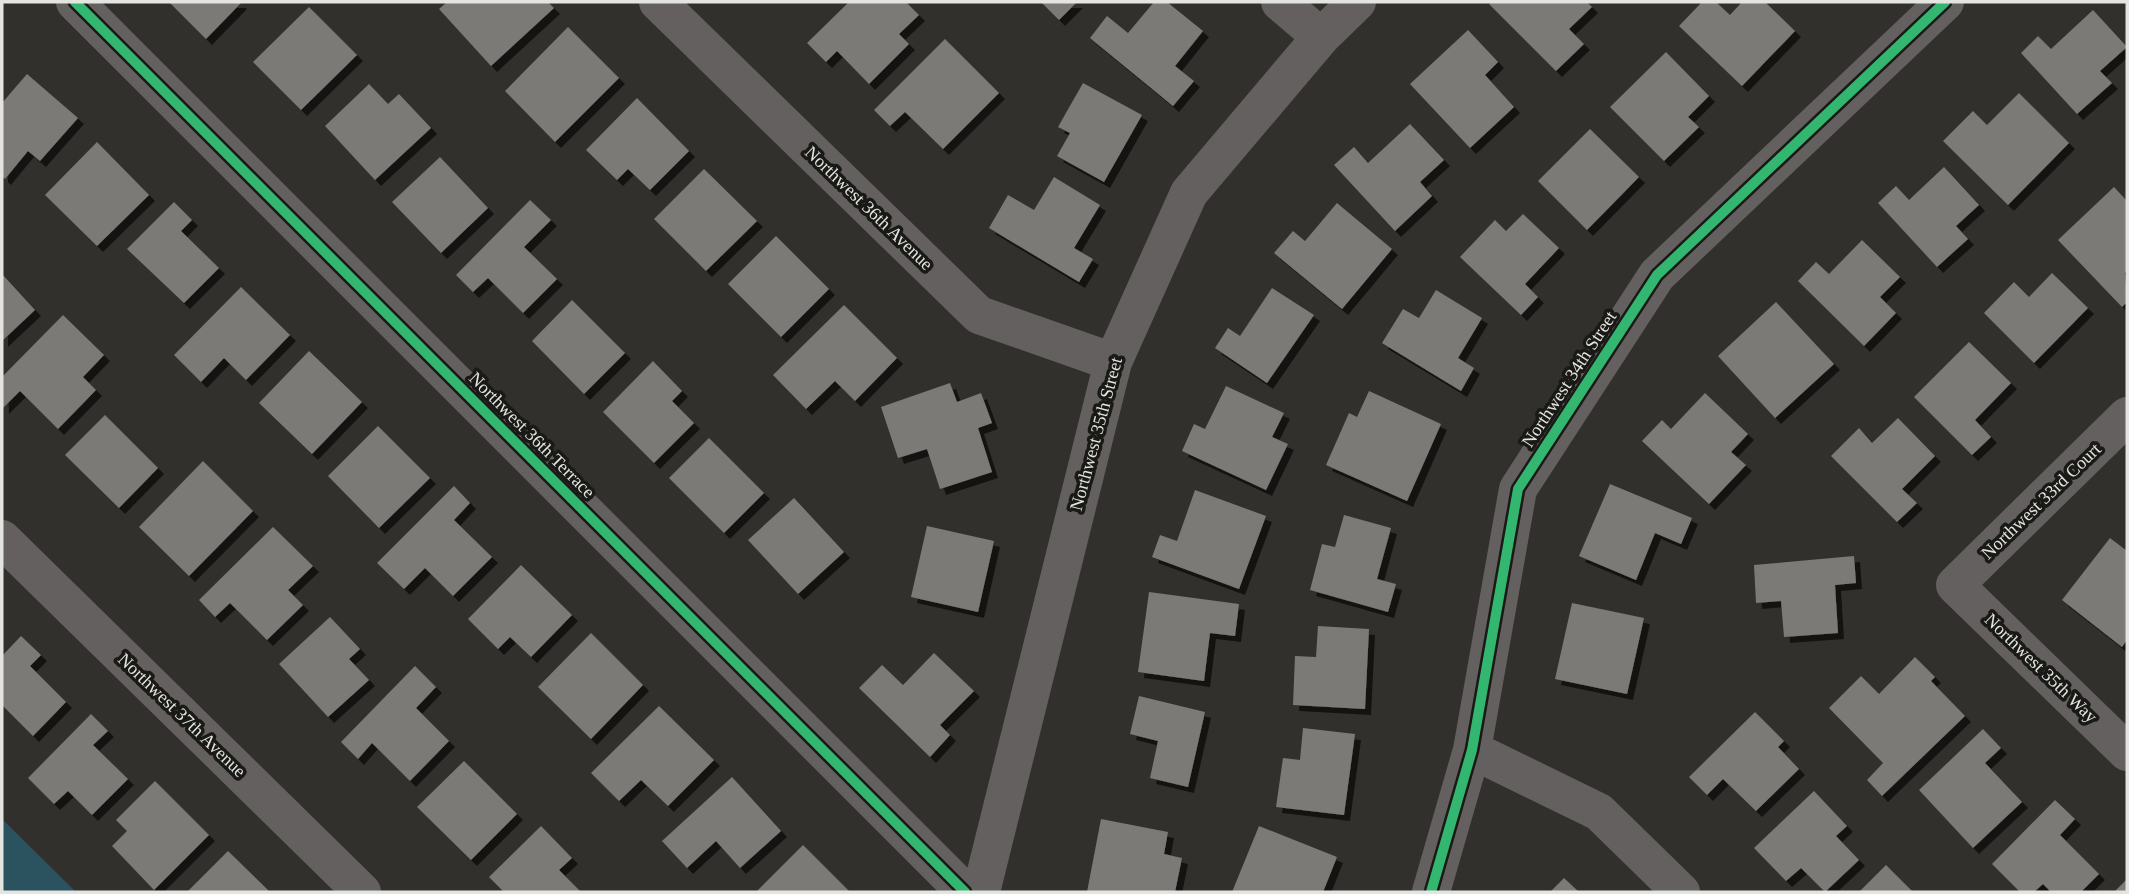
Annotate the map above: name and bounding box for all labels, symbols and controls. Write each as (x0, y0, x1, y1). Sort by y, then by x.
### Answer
street label: Northwest 36th Avenue (801, 142, 937, 274)
street label: Northwest 34th Street (1518, 307, 1620, 451)
street label: Northwest 35th Street (1066, 355, 1126, 513)
street label: Northwest 36th Terrace (465, 368, 599, 502)
street label: Northwest 33rd Court (1977, 439, 2105, 563)
street label: Northwest 35th Way (1981, 609, 2101, 727)
street label: Northwest 37th Avenue (114, 649, 250, 781)

